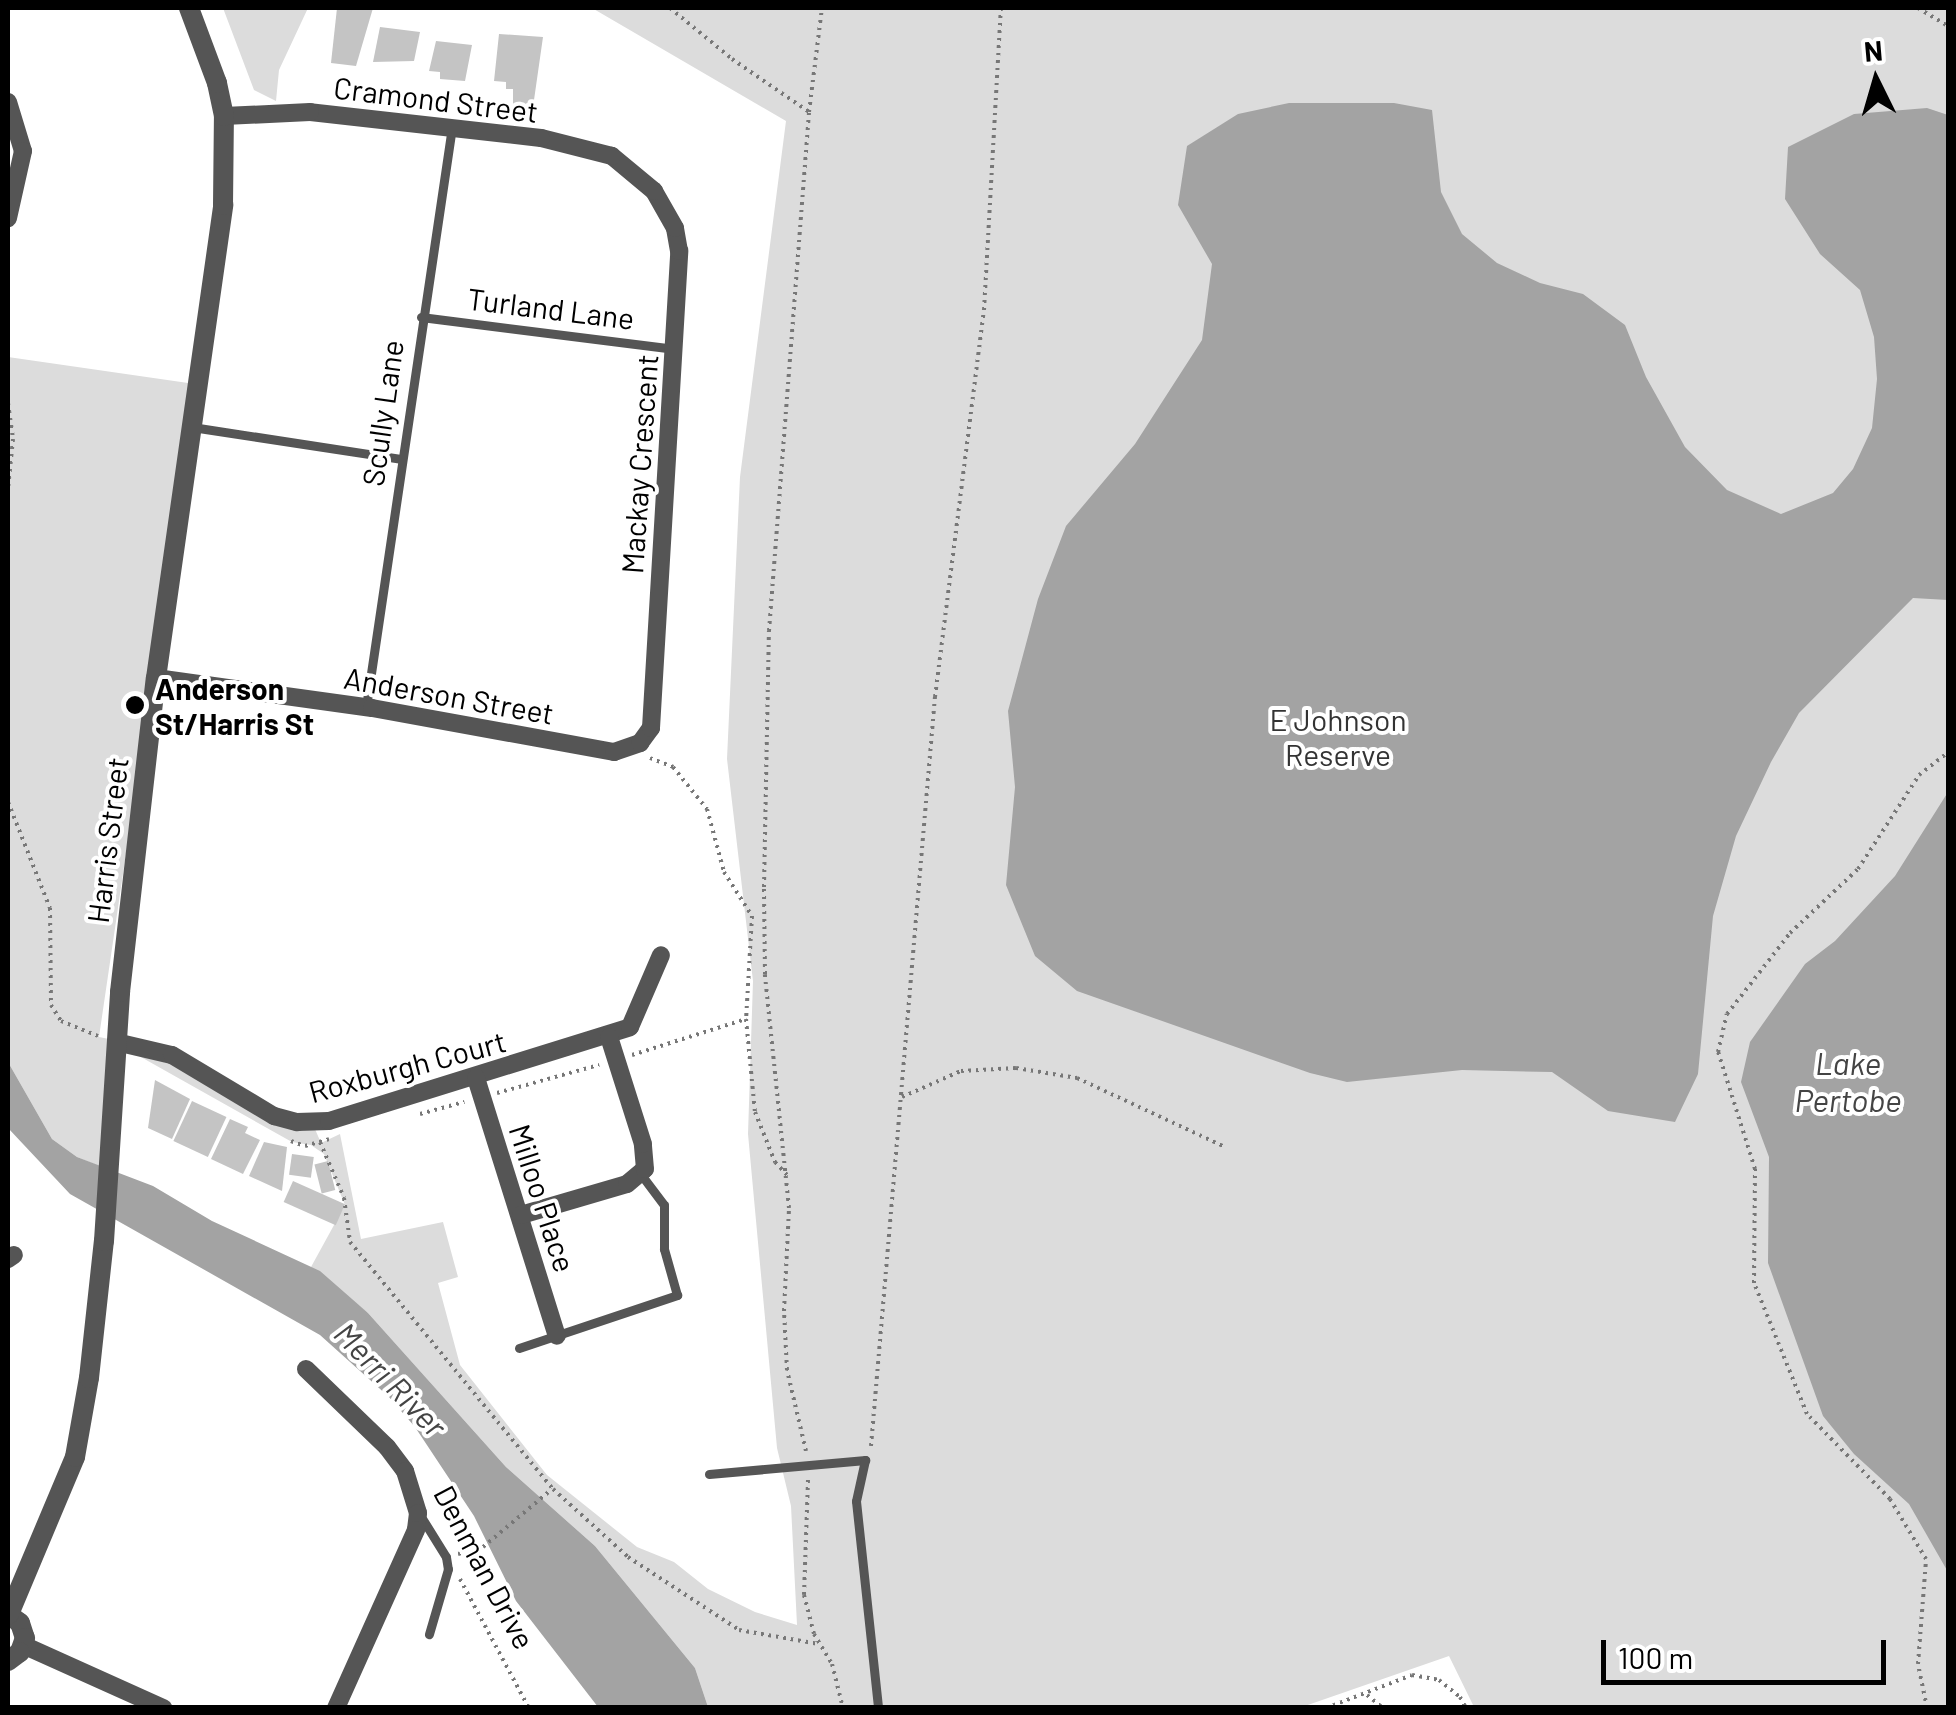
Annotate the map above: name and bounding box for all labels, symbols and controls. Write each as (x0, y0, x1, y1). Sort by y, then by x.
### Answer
north arrow (1826, 30, 1926, 130)
text: N (1863, 32, 1884, 68)
street label: Cramond Street (332, 69, 540, 129)
street label: Turland Lane (466, 280, 636, 336)
street label: Scully Lane (354, 338, 410, 488)
street label: Mackay Crescent (613, 353, 665, 575)
street label: Anderson Street (341, 659, 557, 731)
place label: Anderson St/Harris St (155, 670, 314, 740)
marker: Anderson St/Harris St (124, 694, 146, 716)
park label: E Johnson Reserve (1269, 701, 1407, 772)
street label: Harris Street (79, 755, 135, 925)
street label: Roxburgh Court (304, 1022, 510, 1110)
water label: Lake Pertobe (1794, 1044, 1902, 1119)
street label: Milloo Place (502, 1120, 584, 1276)
water label: Merri River (327, 1314, 455, 1444)
street label: Denman Drive (427, 1479, 543, 1655)
scale bar (1606, 1620, 1891, 1682)
text: 100 m (1618, 1639, 1693, 1675)

